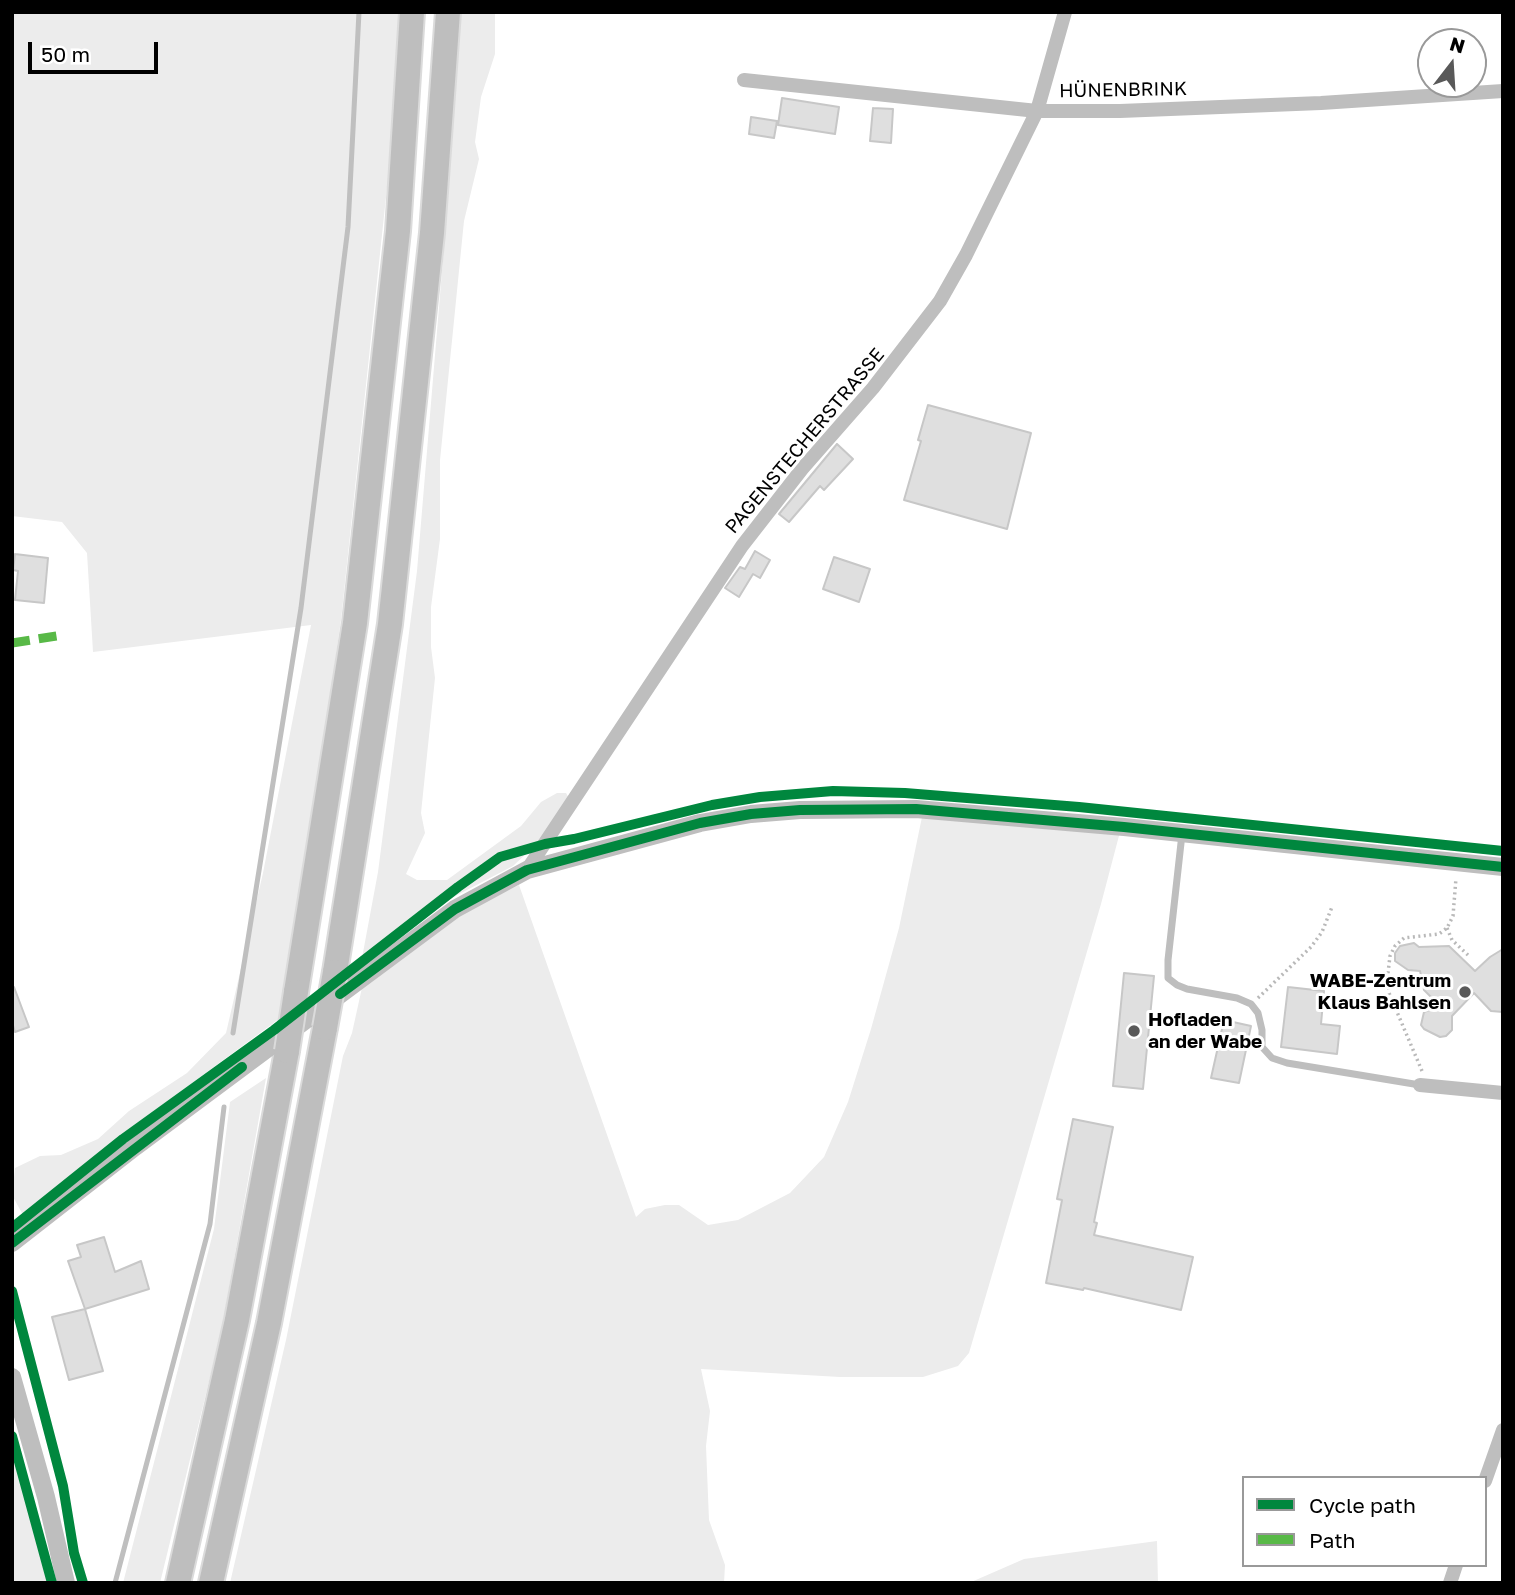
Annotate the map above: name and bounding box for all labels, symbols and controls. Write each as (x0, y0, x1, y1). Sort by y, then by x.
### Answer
scale bar (32, 28, 161, 72)
north arrow (1417, 28, 1487, 98)
text: N (1447, 31, 1468, 57)
text: 50 m (41, 41, 90, 67)
street label: HÜNENBRINK (1059, 77, 1187, 103)
street label: PAGENSTECHERSTRASSE (721, 344, 889, 538)
place label: WABE-Zentrum Klaus Bahlsen (1310, 970, 1451, 1014)
marker: WABE-Zentrum Klaus Bahlsen (1457, 984, 1473, 1000)
place label: Hofladen an der Wabe (1148, 1009, 1262, 1053)
marker: Hofladen an der Wabe (1126, 1023, 1142, 1039)
legend (1242, 1476, 1487, 1567)
text: Cycle path (1309, 1492, 1416, 1518)
text: Path (1309, 1527, 1356, 1553)

